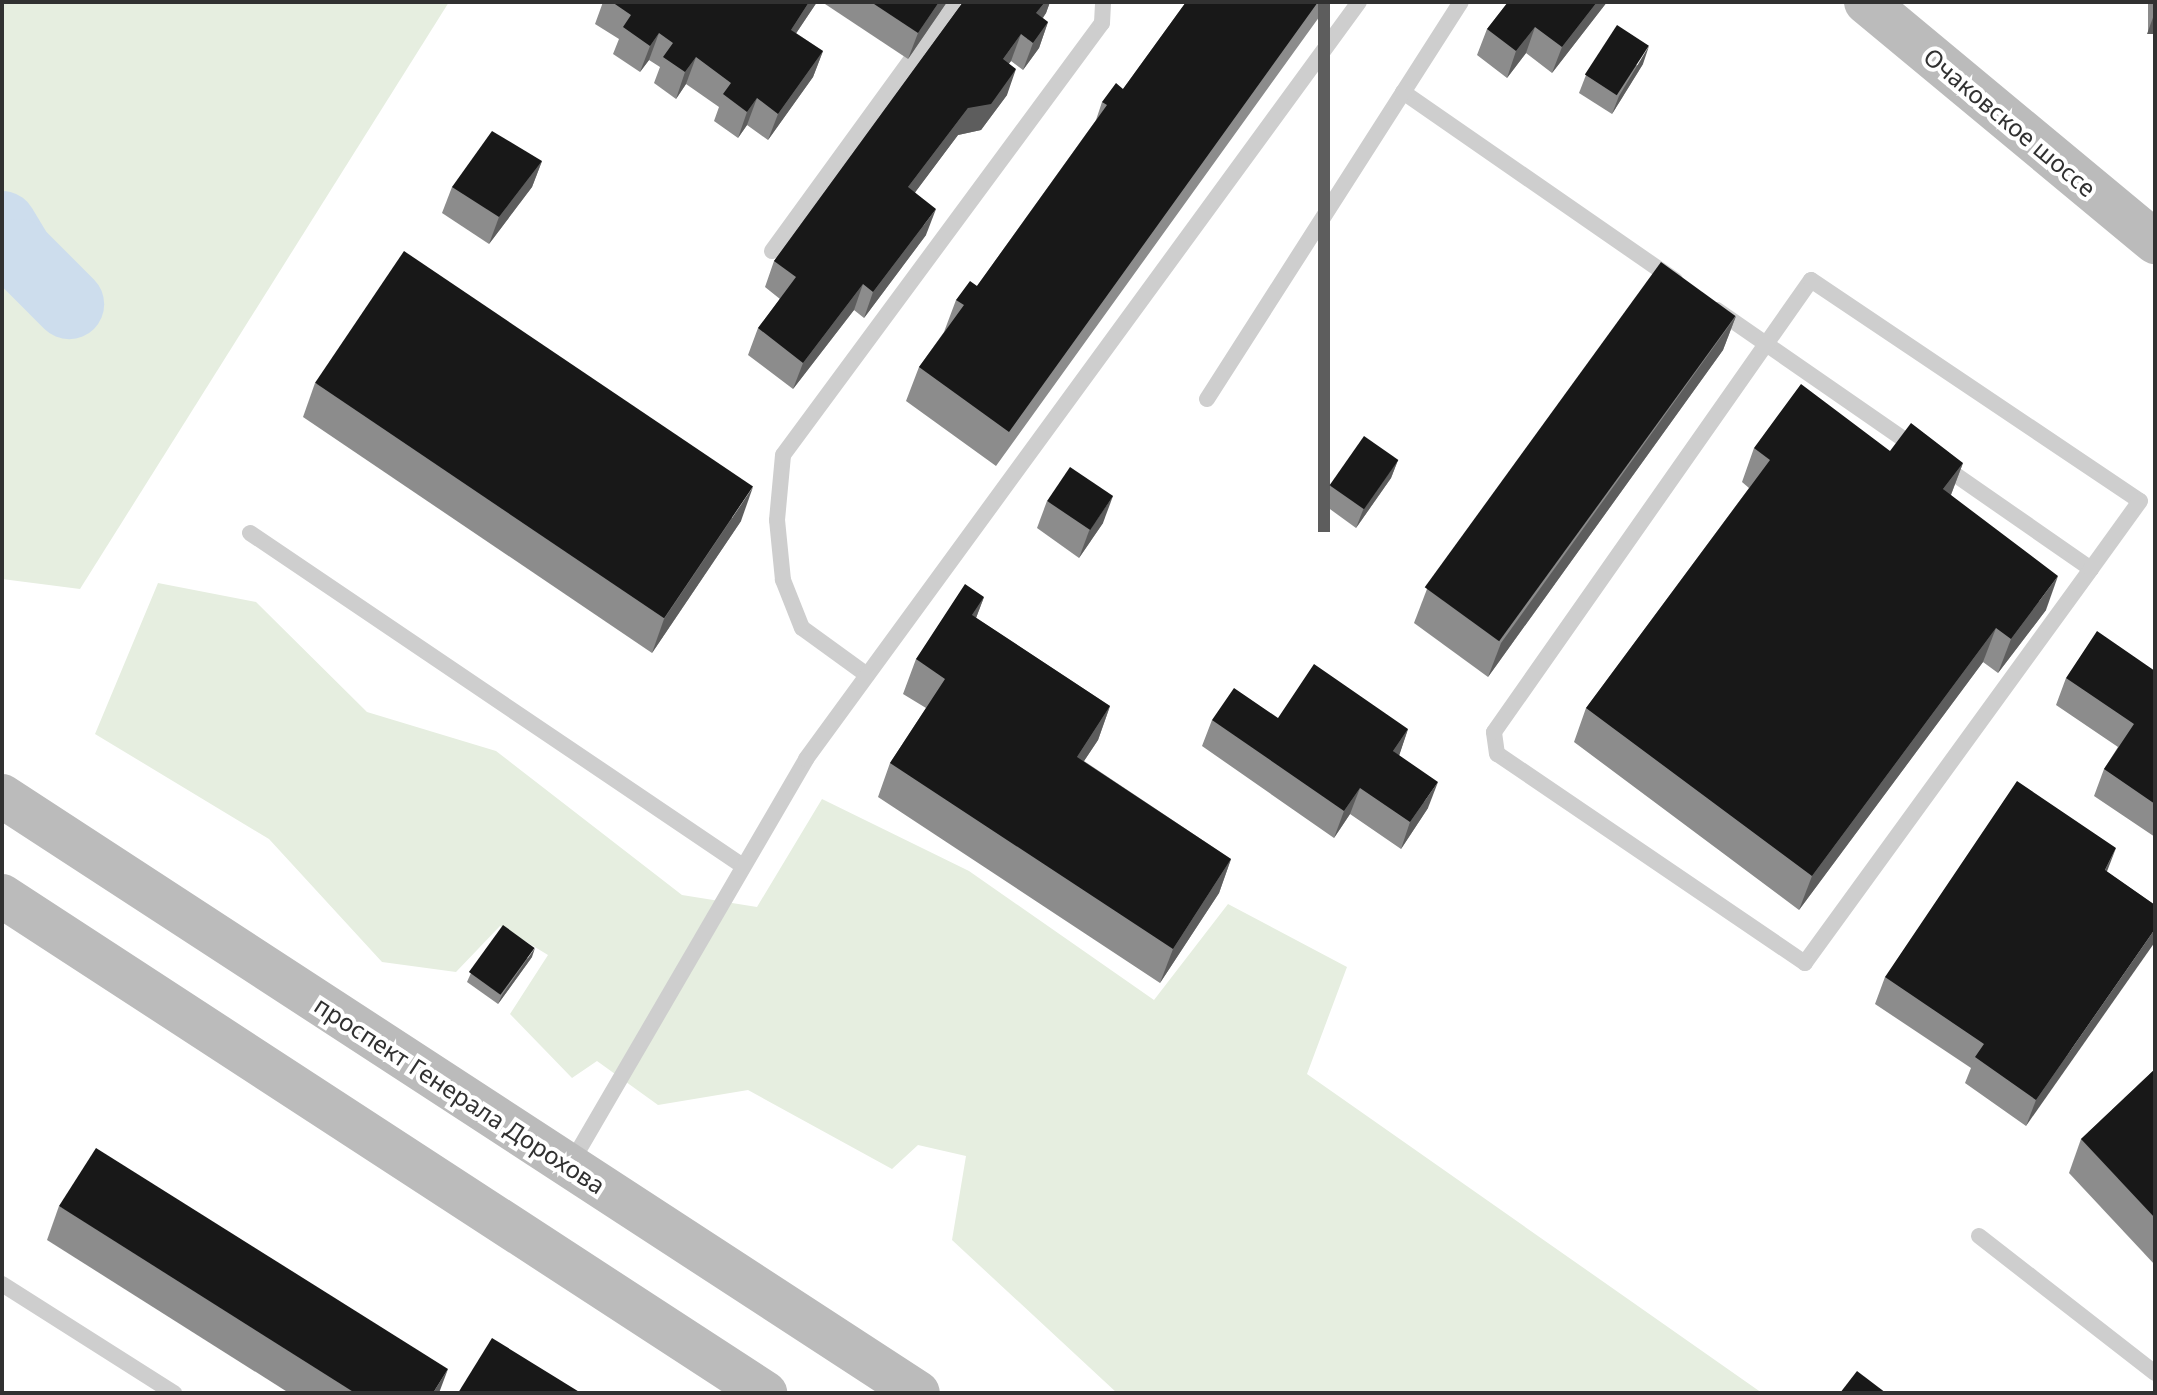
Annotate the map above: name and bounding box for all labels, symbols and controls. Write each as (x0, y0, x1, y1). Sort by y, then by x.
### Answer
street label: Очаковское шоссе (1918, 42, 2102, 202)
street label: проспект Генерала Дорохова (309, 990, 611, 1200)

